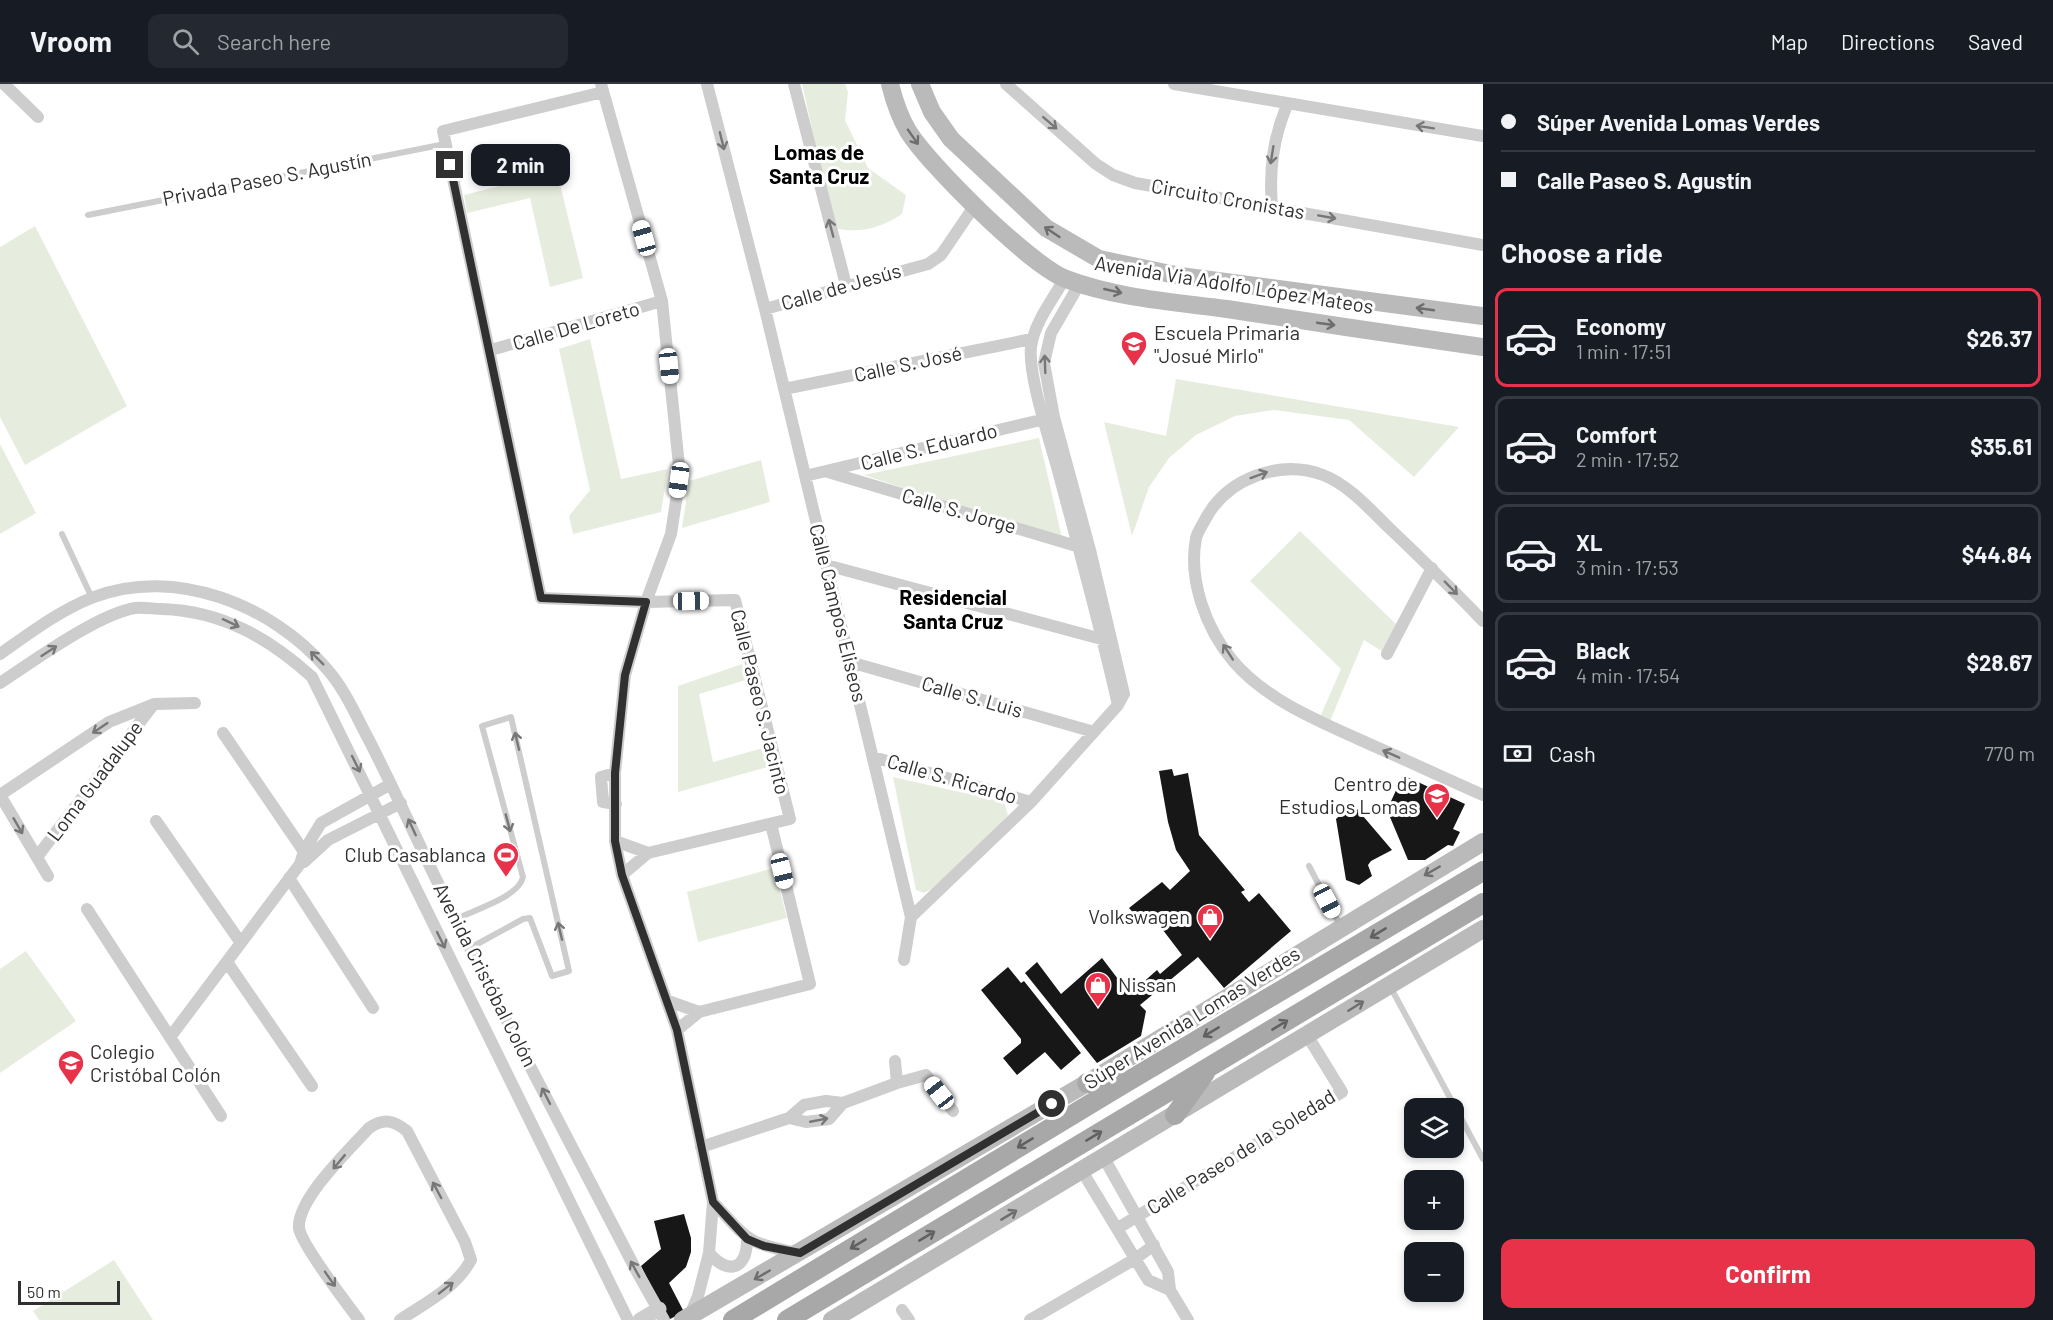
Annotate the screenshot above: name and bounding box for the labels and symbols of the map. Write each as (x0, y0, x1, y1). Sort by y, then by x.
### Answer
one-way arrow (1042, 116, 1057, 130)
one-way arrow (1416, 122, 1436, 133)
one-way arrow (907, 129, 919, 145)
one-way arrow (717, 131, 728, 150)
district label: Lomas de Santa Cruz (769, 139, 869, 188)
callout: 2 min (471, 144, 570, 186)
one-way arrow (1267, 145, 1278, 164)
street label: Privada Paseo S. Agustín (160, 146, 373, 210)
route end (436, 151, 463, 178)
street label: Circuito Cronistas (1150, 173, 1307, 223)
one-way arrow (1316, 212, 1336, 223)
car (630, 218, 658, 258)
one-way arrow (825, 219, 837, 238)
one-way arrow (1045, 226, 1061, 238)
street label: Avenida Via Adolfo López Mateos (1093, 250, 1375, 318)
street label: Calle de Jesús (778, 257, 903, 315)
one-way arrow (1103, 285, 1122, 297)
street label: Calle De Loreto (509, 295, 642, 355)
one-way arrow (1416, 303, 1435, 314)
one-way arrow (1316, 319, 1335, 330)
place label: Escuela Primaria "Josué Mirlo" (1154, 320, 1300, 367)
school or university icon: Escuela Primaria "Josué Mirlo" (1119, 329, 1149, 367)
street label: Calle S. José (852, 340, 964, 386)
car (658, 347, 680, 385)
one-way arrow (1039, 355, 1051, 375)
street label: Calle S. Eduardo (858, 417, 1000, 475)
car (668, 461, 690, 499)
one-way arrow (1250, 468, 1268, 479)
street label: Calle S. Jorge (899, 482, 1019, 538)
street label: Calle Campos Eliseos (805, 521, 873, 704)
one-way arrow (1444, 580, 1458, 595)
district label: Residencial Santa Cruz (899, 584, 1007, 633)
car (673, 592, 709, 610)
street label: Calle Paseo S. Jacinto (726, 607, 796, 797)
one-way arrow (222, 618, 240, 630)
one-way arrow (1221, 644, 1234, 661)
one-way arrow (40, 645, 57, 657)
one-way arrow (309, 651, 324, 666)
street label: Calle S. Luis (919, 670, 1025, 722)
street label: Loma Guadalupe (41, 716, 147, 845)
one-way arrow (93, 722, 109, 734)
one-way arrow (510, 732, 522, 751)
one-way arrow (1383, 747, 1401, 759)
street label: Calle S. Ricardo (885, 748, 1020, 808)
one-way arrow (350, 755, 362, 773)
place label: Centro de Estudios Lomas (1279, 771, 1418, 818)
school or university icon: Centro de Estudios Lomas (1422, 781, 1452, 819)
one-way arrow (503, 813, 515, 832)
one-way arrow (13, 818, 25, 835)
one-way arrow (406, 819, 418, 837)
sports icon: Club Casablanca (491, 840, 521, 878)
place label: Club Casablanca (345, 842, 486, 866)
car (769, 851, 795, 891)
one-way arrow (1424, 866, 1441, 878)
street label: Avenida Cristóbal Colón (429, 879, 543, 1070)
car (1311, 881, 1343, 921)
shop icon: Volkswagen (1195, 902, 1225, 940)
place label: Volkswagen (1088, 904, 1190, 928)
one-way arrow (554, 922, 565, 942)
one-way arrow (1370, 927, 1387, 939)
one-way arrow (436, 930, 447, 948)
street label: Súper Avenida Lomas Verdes (1079, 941, 1304, 1094)
shop icon: Nissan (1083, 970, 1113, 1008)
place label: Nissan (1118, 972, 1177, 996)
one-way arrow (1347, 999, 1364, 1011)
one-way arrow (1271, 1018, 1288, 1030)
one-way arrow (1203, 1026, 1220, 1038)
place label: Colegio Cristóbal Colón (90, 1039, 221, 1086)
school or university icon: Colegio Cristóbal Colón (56, 1048, 86, 1086)
car (921, 1073, 957, 1113)
street label: Calle Paseo de la Soledad (1142, 1083, 1339, 1219)
one-way arrow (540, 1088, 552, 1105)
route start (1038, 1090, 1065, 1117)
one-way arrow (809, 1114, 828, 1125)
one-way arrow (1085, 1129, 1102, 1141)
one-way arrow (1017, 1137, 1034, 1149)
one-way arrow (333, 1154, 346, 1170)
one-way arrow (431, 1182, 443, 1200)
one-way arrow (1000, 1208, 1017, 1220)
one-way arrow (918, 1230, 935, 1242)
one-way arrow (850, 1238, 867, 1250)
one-way arrow (629, 1261, 641, 1278)
one-way arrow (753, 1270, 771, 1281)
one-way arrow (324, 1271, 337, 1288)
scale bar (18, 1278, 120, 1306)
one-way arrow (438, 1281, 454, 1294)

